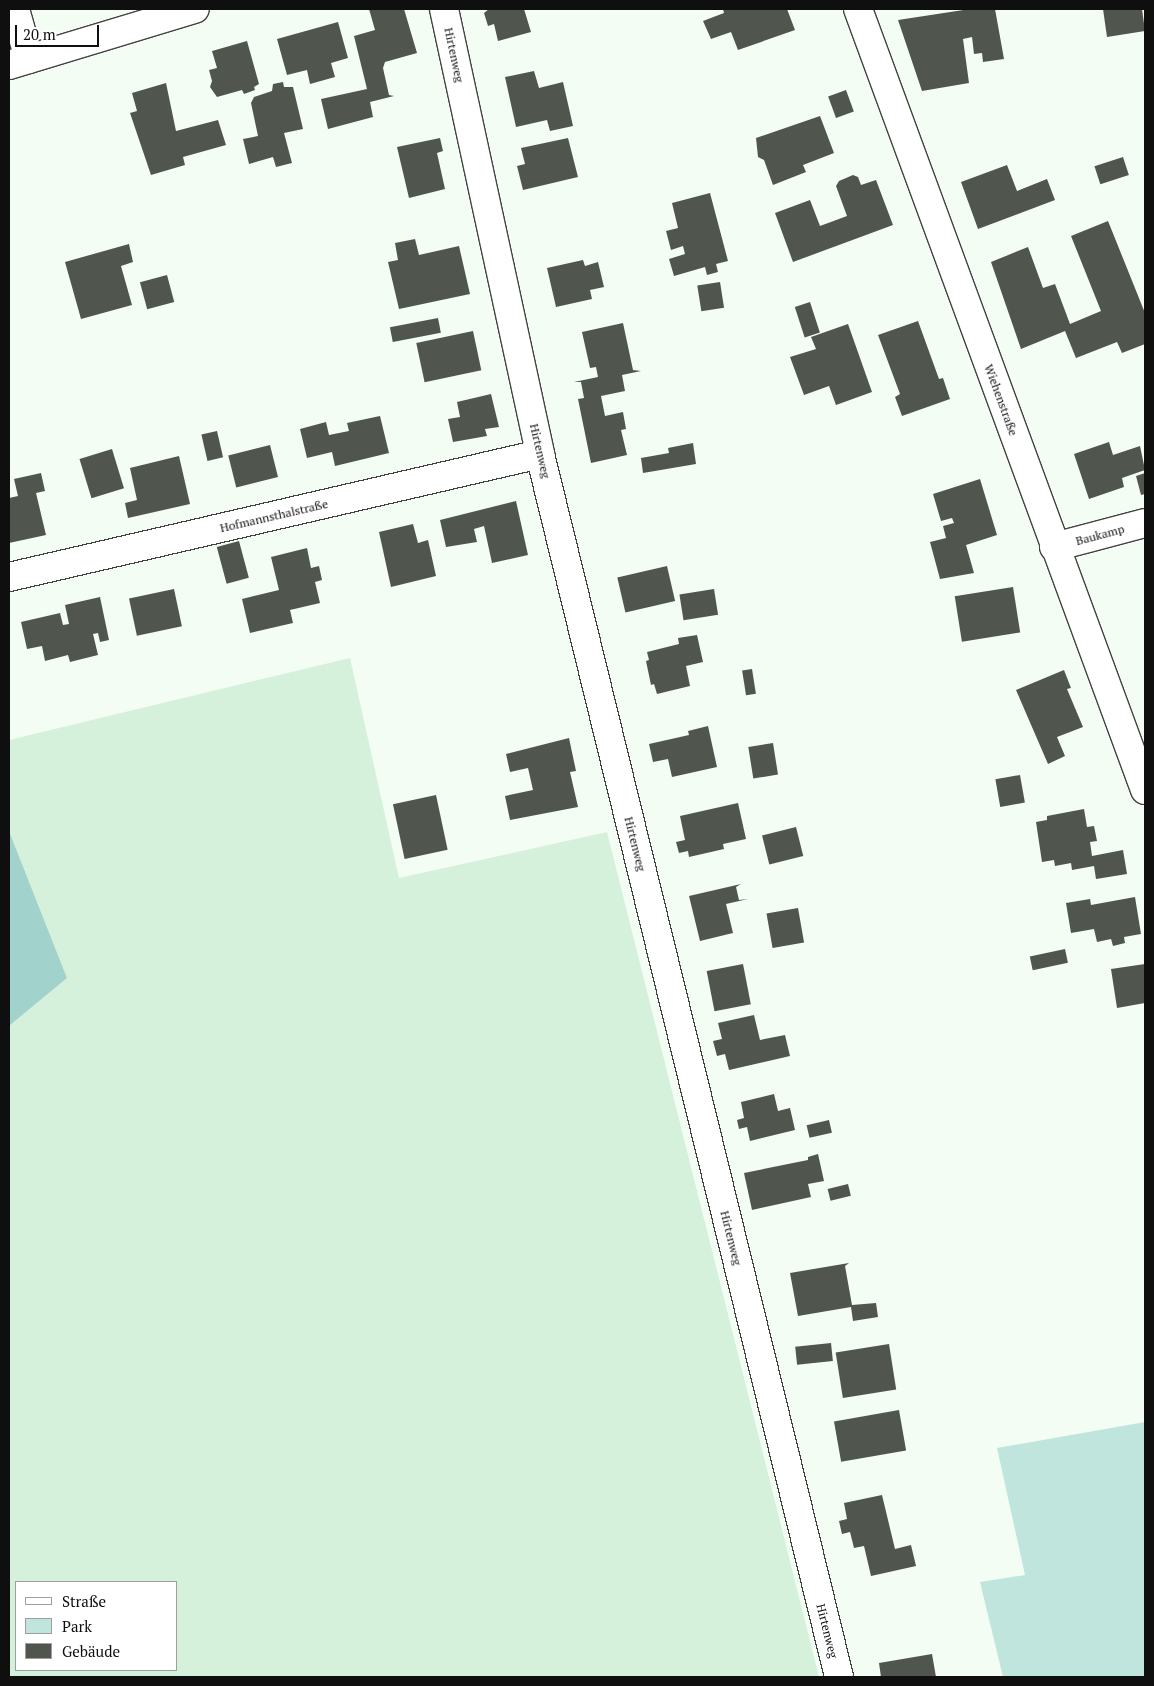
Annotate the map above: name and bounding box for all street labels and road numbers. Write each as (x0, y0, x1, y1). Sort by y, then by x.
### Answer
street label: Hirtenweg (441, 26, 467, 84)
street label: Wiehenstraße (981, 362, 1021, 438)
street label: Hirtenweg (527, 422, 553, 480)
street label: Hofmannsthalstraße (219, 497, 329, 535)
street label: Baukamp (1074, 522, 1126, 548)
street label: Hirtenweg (621, 815, 649, 873)
street label: Hirtenweg (717, 1209, 745, 1267)
street label: Hirtenweg (813, 1602, 841, 1660)

